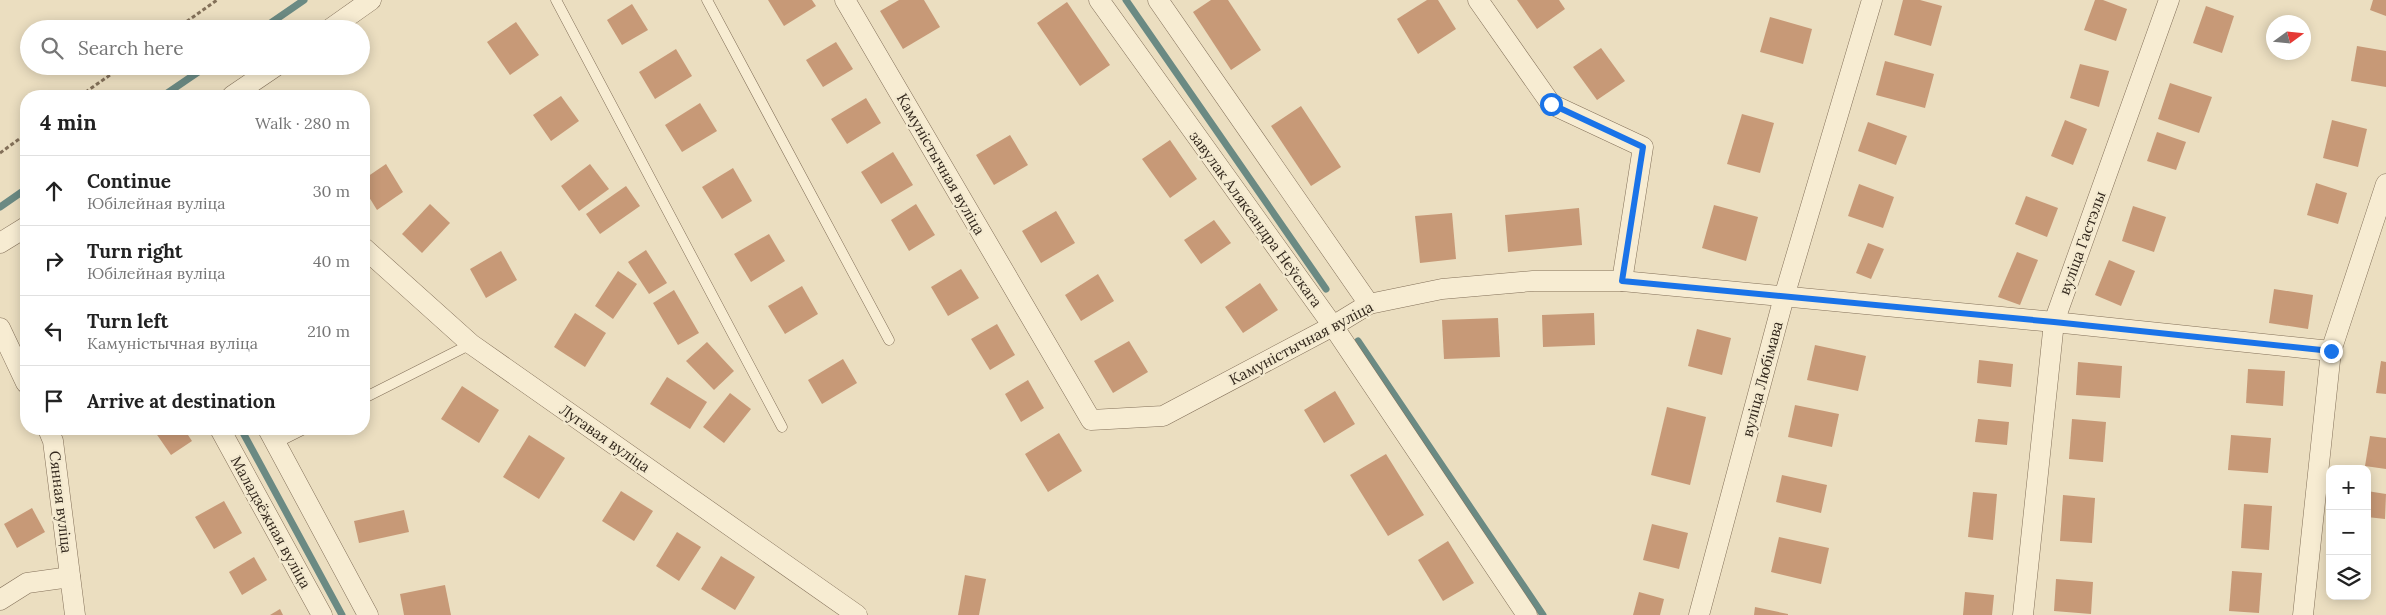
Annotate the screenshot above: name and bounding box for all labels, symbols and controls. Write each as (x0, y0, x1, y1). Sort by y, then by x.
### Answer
north arrow (2266, 15, 2311, 60)
search box (20, 20, 370, 75)
icon: search (38, 34, 66, 62)
text: Search here (78, 36, 184, 60)
street label: Камуністычная вуліца (893, 90, 989, 238)
route start (1540, 93, 1563, 116)
text: 4 min (40, 109, 97, 136)
text: Walk · 280 m (255, 113, 350, 133)
street label: завулак Аляксандра Неўскага (1186, 127, 1327, 311)
text: Continue (87, 169, 171, 193)
icon: ahead (40, 177, 68, 205)
text: 30 m (313, 181, 350, 201)
street label: вуліца Гастэлы (2054, 189, 2110, 297)
text: Юбілейная вуліца (87, 193, 226, 213)
text: Turn right (87, 239, 183, 263)
icon: right (40, 247, 68, 275)
text: 40 m (313, 251, 350, 271)
text: Юбілейная вуліца (87, 263, 226, 283)
street label: Камуністычная вуліца (1226, 297, 1376, 389)
text: Turn left (87, 309, 168, 333)
icon: left (40, 317, 68, 345)
street label: вуліца Любімава (1737, 319, 1787, 439)
text: 210 m (307, 321, 350, 341)
text: Камуністычная вуліца (87, 333, 258, 353)
route end (2320, 340, 2343, 363)
icon: arrive (40, 387, 68, 415)
text: Arrive at destination (87, 389, 276, 413)
street label: Лугавая вуліца (556, 400, 654, 476)
street label: Сянная вуліца (45, 450, 77, 554)
street label: Маладзёжная вуліца (227, 452, 315, 592)
map controls (2326, 465, 2371, 600)
button: + (2326, 465, 2371, 510)
button: − (2326, 510, 2371, 555)
button: layers (2326, 555, 2371, 600)

